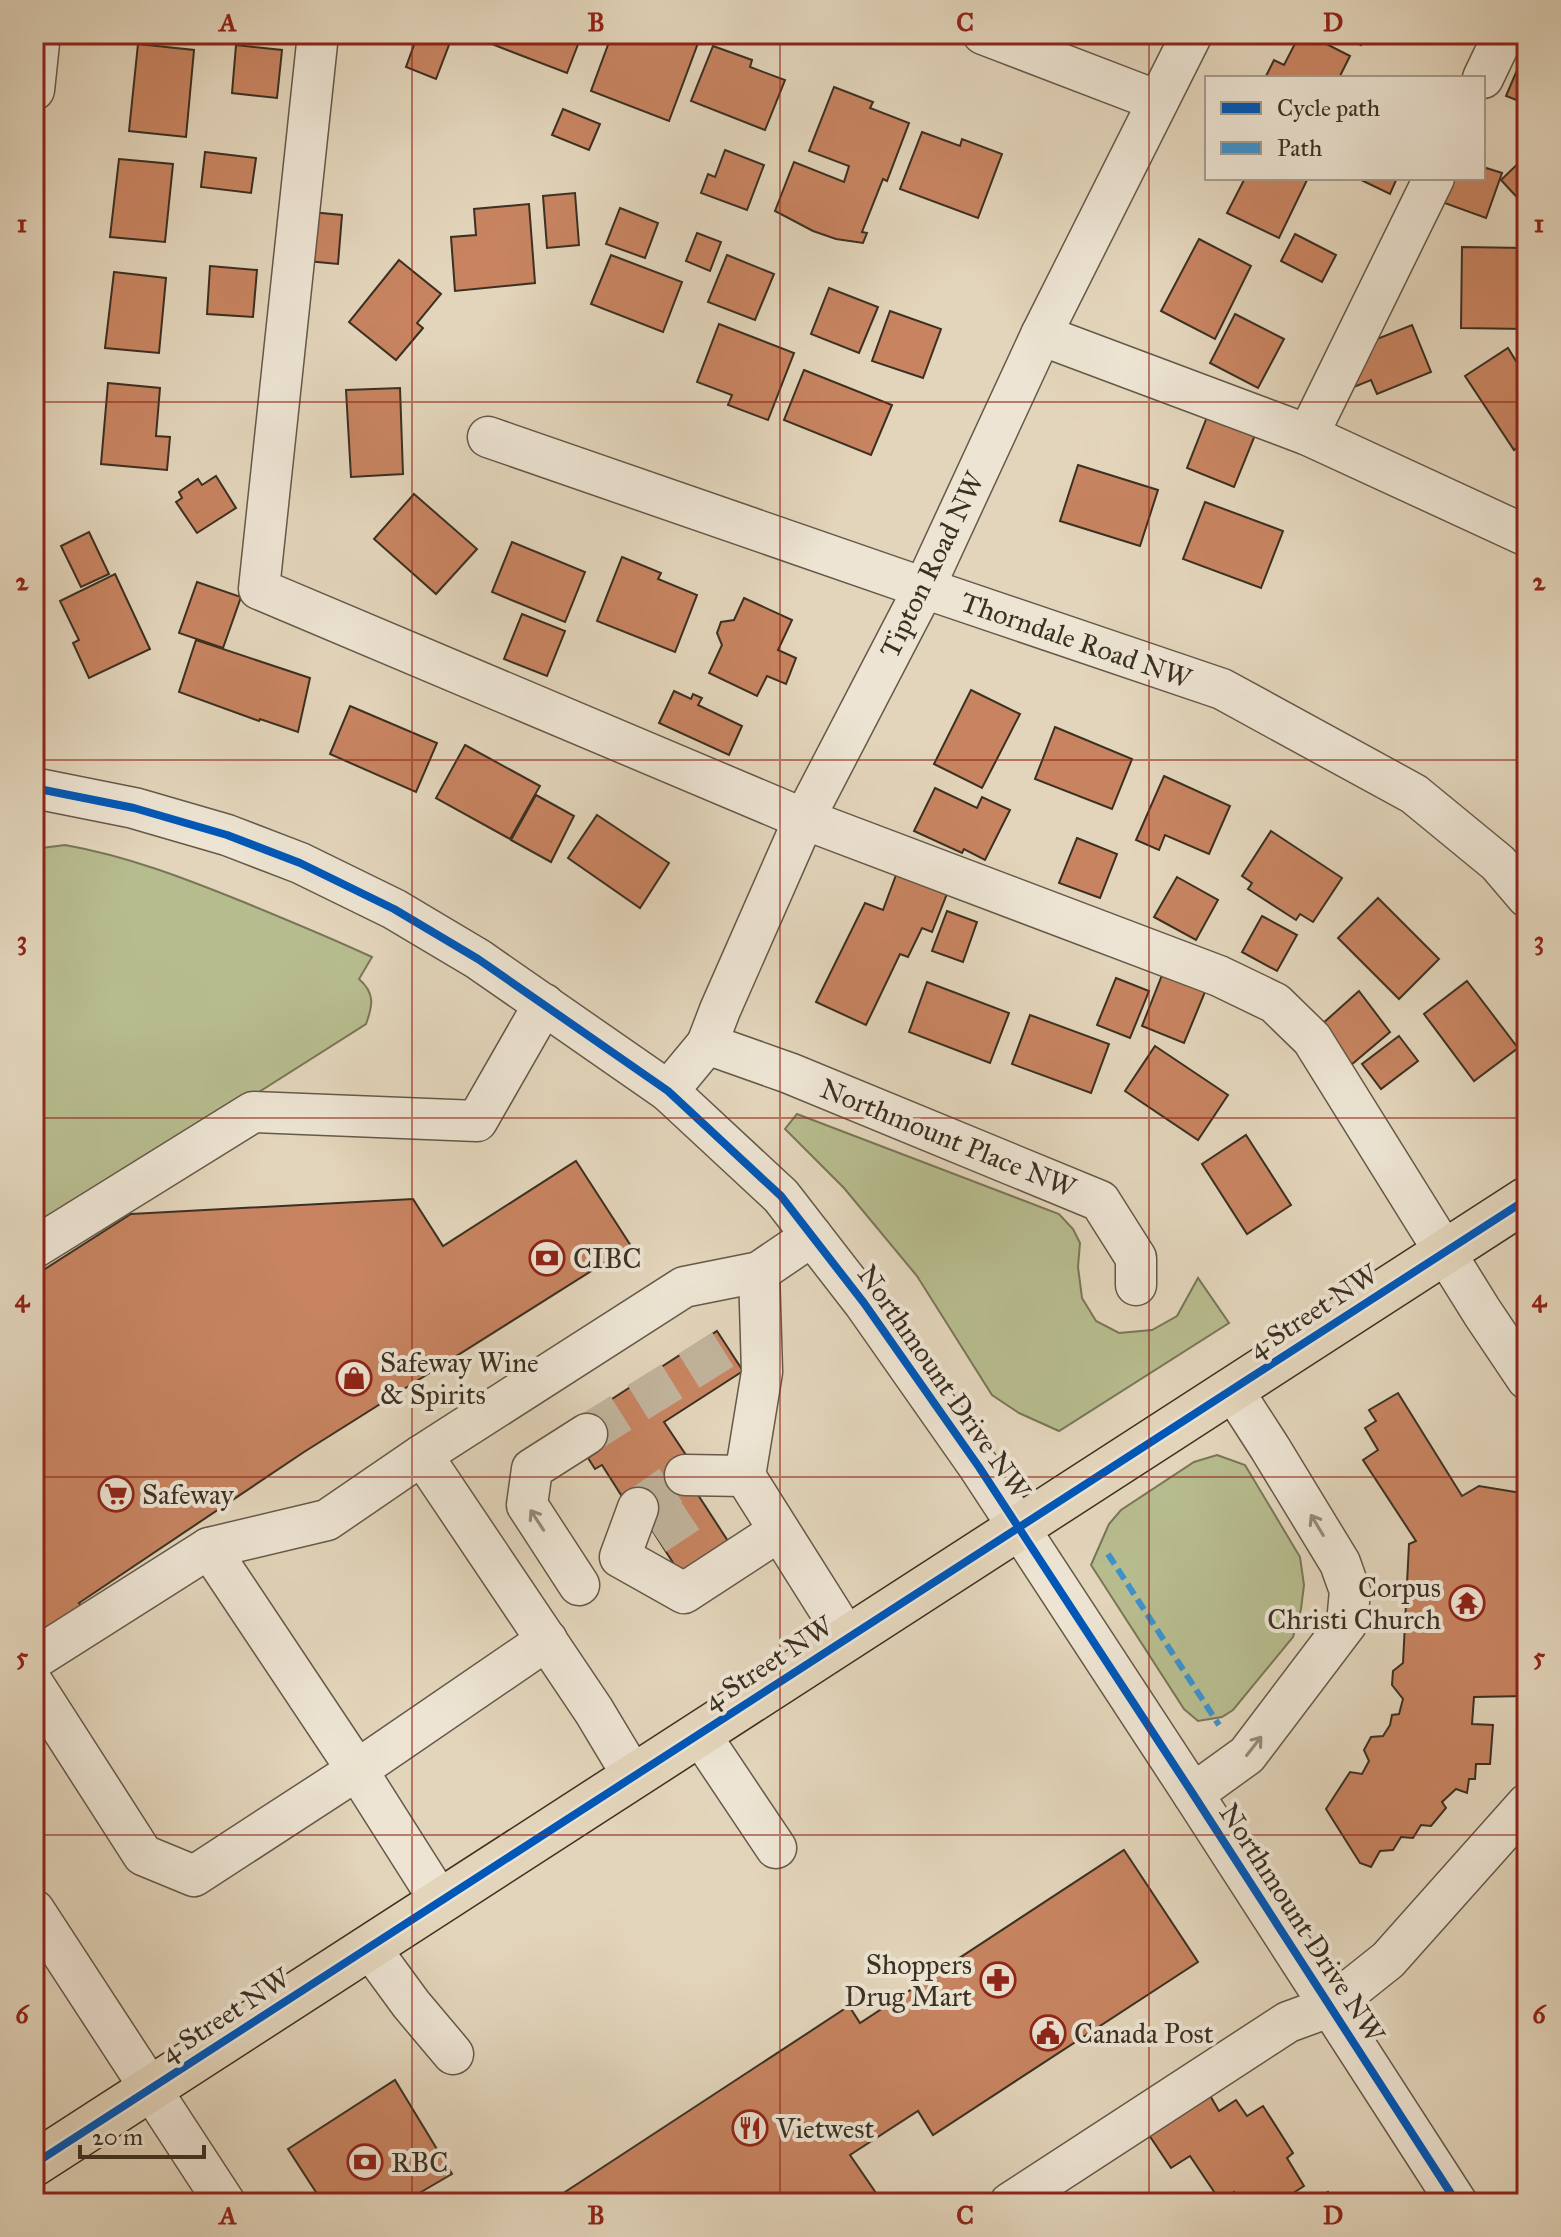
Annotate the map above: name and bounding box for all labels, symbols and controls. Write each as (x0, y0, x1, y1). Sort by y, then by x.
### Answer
text: A (217, 6, 237, 38)
text: B (587, 6, 605, 38)
text: C (956, 6, 974, 38)
text: D (1323, 6, 1343, 38)
legend (1205, 76, 1485, 180)
text: Cycle path (1277, 93, 1380, 123)
text: Path (1277, 133, 1322, 163)
text: 1 (17, 207, 27, 239)
text: 1 (1534, 207, 1544, 239)
street label: Tipton Road NW (872, 465, 993, 664)
text: 2 (16, 565, 30, 597)
text: 2 (1533, 565, 1547, 597)
street label: Thorndale Road NW (956, 584, 1197, 696)
text: 3 (17, 924, 27, 956)
text: 3 (1534, 924, 1544, 956)
street label: Northmount Place NW (815, 1071, 1082, 1206)
bank icon: CIBC (528, 1239, 566, 1277)
place label: CIBC (573, 1241, 642, 1276)
street label: 4 Street NW (1242, 1255, 1386, 1366)
street label: Northmount Drive NW (850, 1258, 1039, 1507)
text: 4 (15, 1282, 31, 1314)
text: 4 (1532, 1282, 1548, 1314)
place label: Safeway Wine & Spirits (380, 1345, 539, 1412)
shop icon: Safeway Wine & Spirits (335, 1359, 373, 1397)
supermarket icon: Safeway (97, 1475, 135, 1513)
place label: Safeway (142, 1477, 235, 1512)
one-way arrow (528, 1509, 545, 1531)
one-way arrow (1309, 1514, 1325, 1537)
place label: Corpus Christi Church (1267, 1570, 1441, 1637)
temple icon: Corpus Christi Church (1448, 1584, 1486, 1622)
street label: 4 Street NW (697, 1607, 841, 1718)
text: 5 (16, 1640, 29, 1672)
text: 5 (1533, 1640, 1546, 1672)
one-way arrow (1245, 1736, 1263, 1757)
street label: Northmount Drive NW (1212, 1797, 1393, 2050)
place label: Shoppers Drug Mart (844, 1947, 972, 2014)
street label: 4 Street NW (154, 1959, 298, 2070)
pharmacy icon: Shoppers Drug Mart (979, 1961, 1017, 1999)
text: 6 (15, 1998, 30, 2030)
text: 6 (1532, 1998, 1547, 2030)
public building icon: Canada Post (1029, 2014, 1067, 2052)
place label: Canada Post (1074, 2016, 1214, 2051)
scale bar (80, 2109, 204, 2159)
restaurant icon: Vietwest (731, 2109, 769, 2147)
place label: Vietwest (775, 2111, 875, 2146)
text: 20 m (92, 2122, 143, 2152)
bank icon: RBC (346, 2143, 384, 2181)
place label: RBC (391, 2145, 448, 2180)
text: A (217, 2199, 237, 2231)
text: B (587, 2199, 605, 2231)
text: C (956, 2199, 974, 2231)
text: D (1323, 2199, 1343, 2231)

